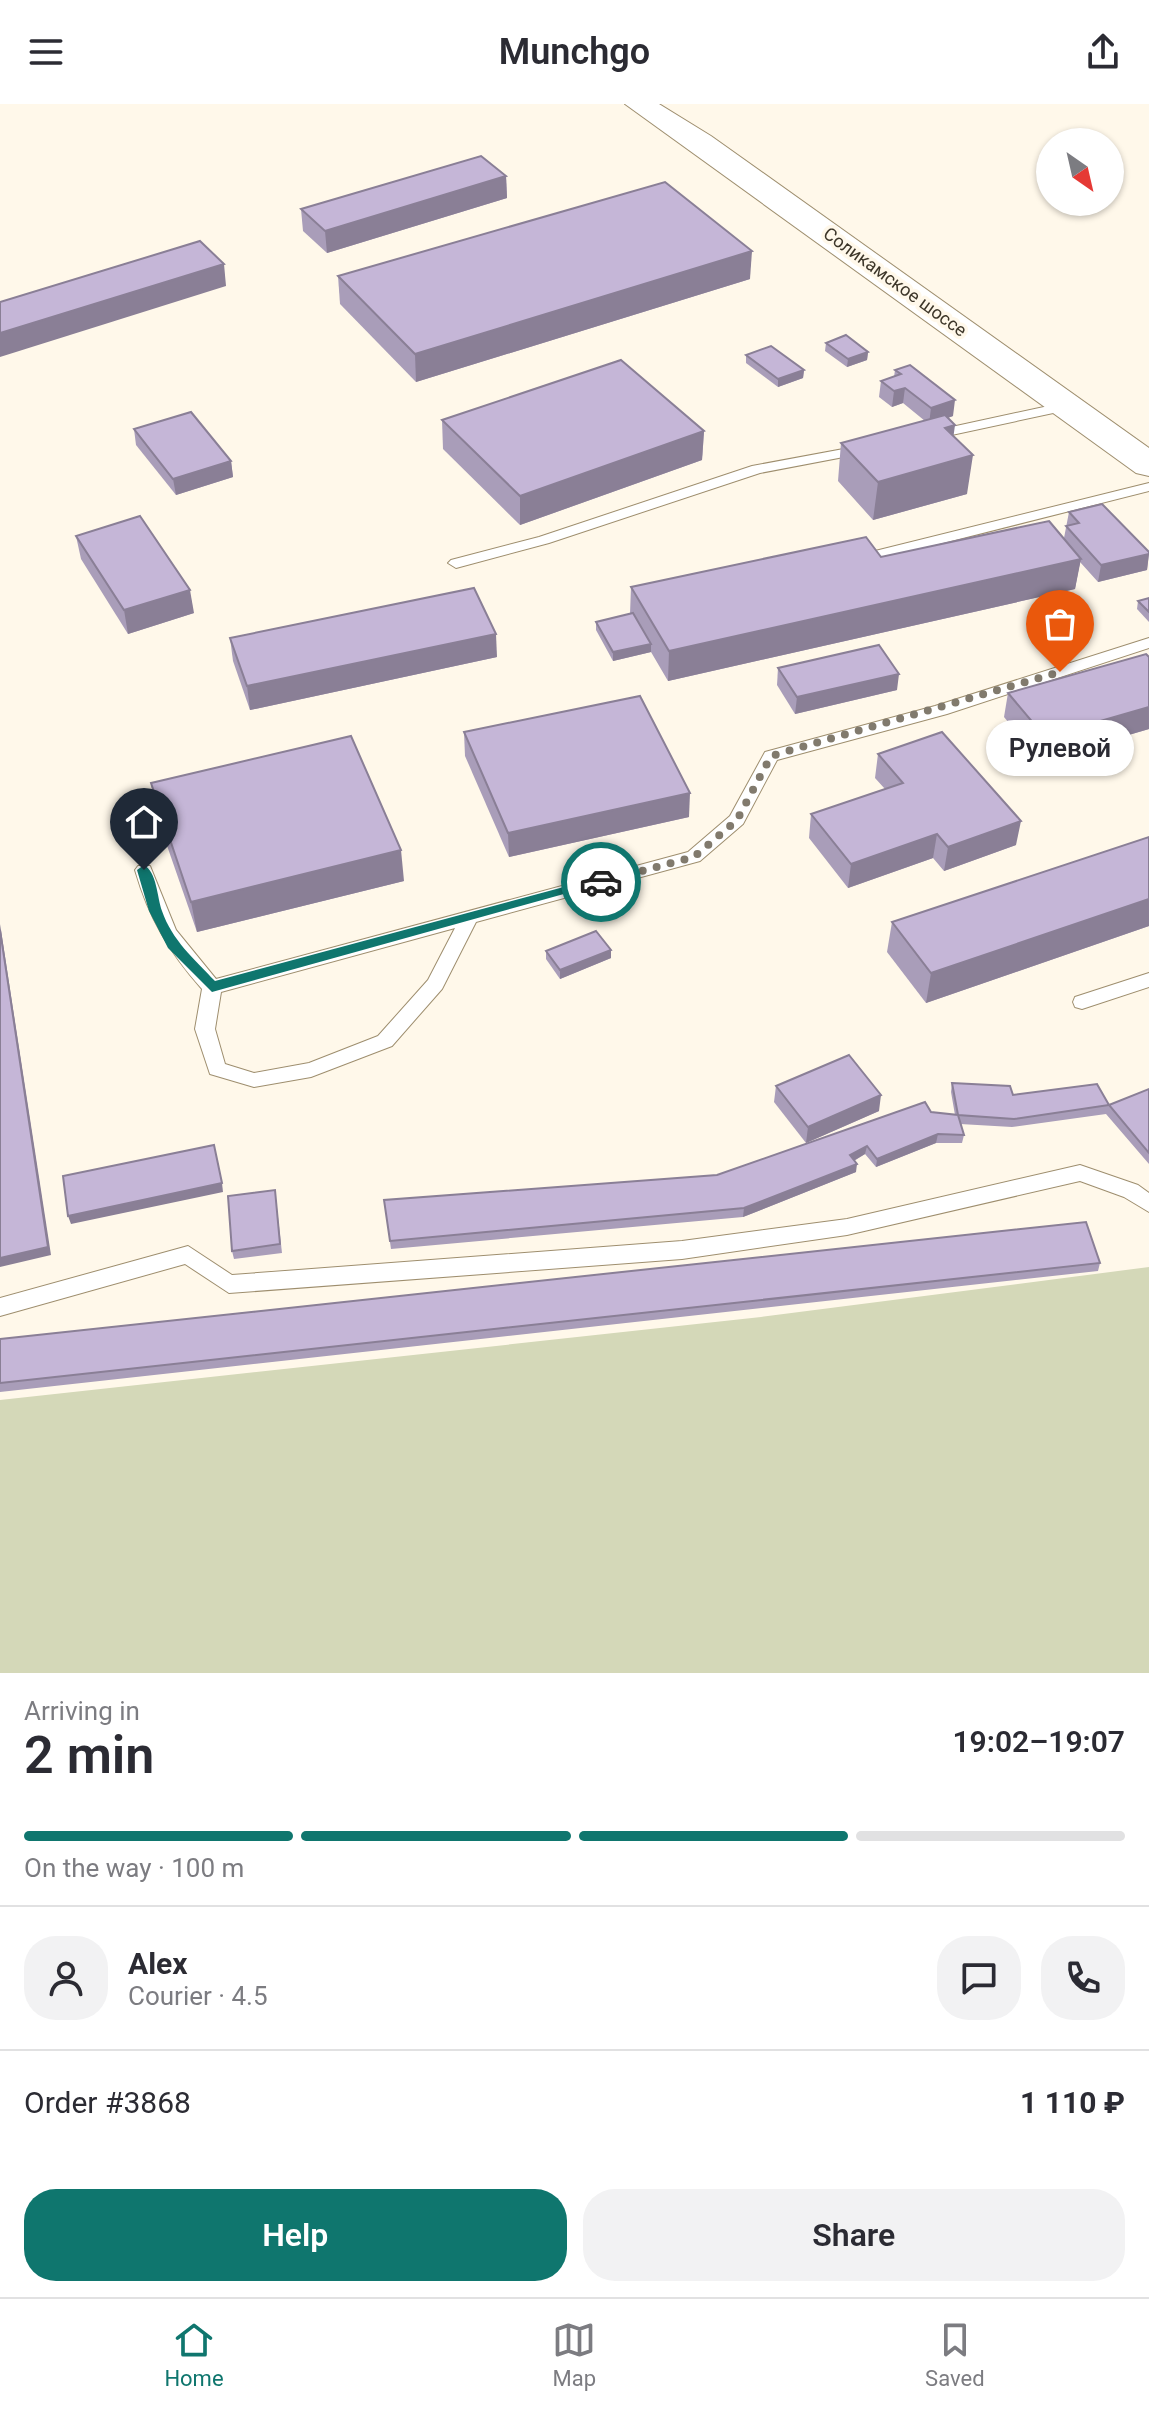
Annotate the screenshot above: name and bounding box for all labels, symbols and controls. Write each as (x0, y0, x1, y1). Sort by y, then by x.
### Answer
icon: menu (24, 30, 68, 74)
icon: share (1081, 30, 1125, 74)
text: Munchgo (499, 31, 650, 73)
north arrow (1036, 128, 1124, 216)
map controls (1036, 128, 1124, 216)
street label: Соликамское шоссе (820, 223, 971, 341)
pin (1026, 590, 1094, 672)
icon: bag (1038, 602, 1082, 646)
callout: Рулевой (986, 720, 1134, 776)
text: Рулевой (1009, 733, 1111, 763)
pin (110, 788, 178, 870)
icon: home (122, 800, 166, 844)
courier (561, 842, 641, 922)
icon: car (579, 860, 623, 904)
text: Arriving in (24, 1696, 140, 1726)
text: 19:02–19:07 (952, 1724, 1125, 1759)
text: 2 min (24, 1725, 154, 1786)
text: On the way · 100 m (24, 1853, 244, 1883)
button: person (24, 1936, 108, 2020)
button: chat (937, 1936, 1021, 2020)
button: phone (1041, 1936, 1125, 2020)
text: Alex (128, 1946, 188, 1981)
text: Courier · 4.5 (128, 1981, 268, 2011)
text: Order #3868 (24, 2085, 191, 2120)
text: 1 110 ₽ (1020, 2085, 1125, 2120)
button: Help (24, 2189, 567, 2281)
button: Share (583, 2189, 1125, 2281)
tab: Home (164, 2318, 224, 2391)
tab: Map (552, 2318, 596, 2391)
tab: Saved (925, 2318, 985, 2391)

